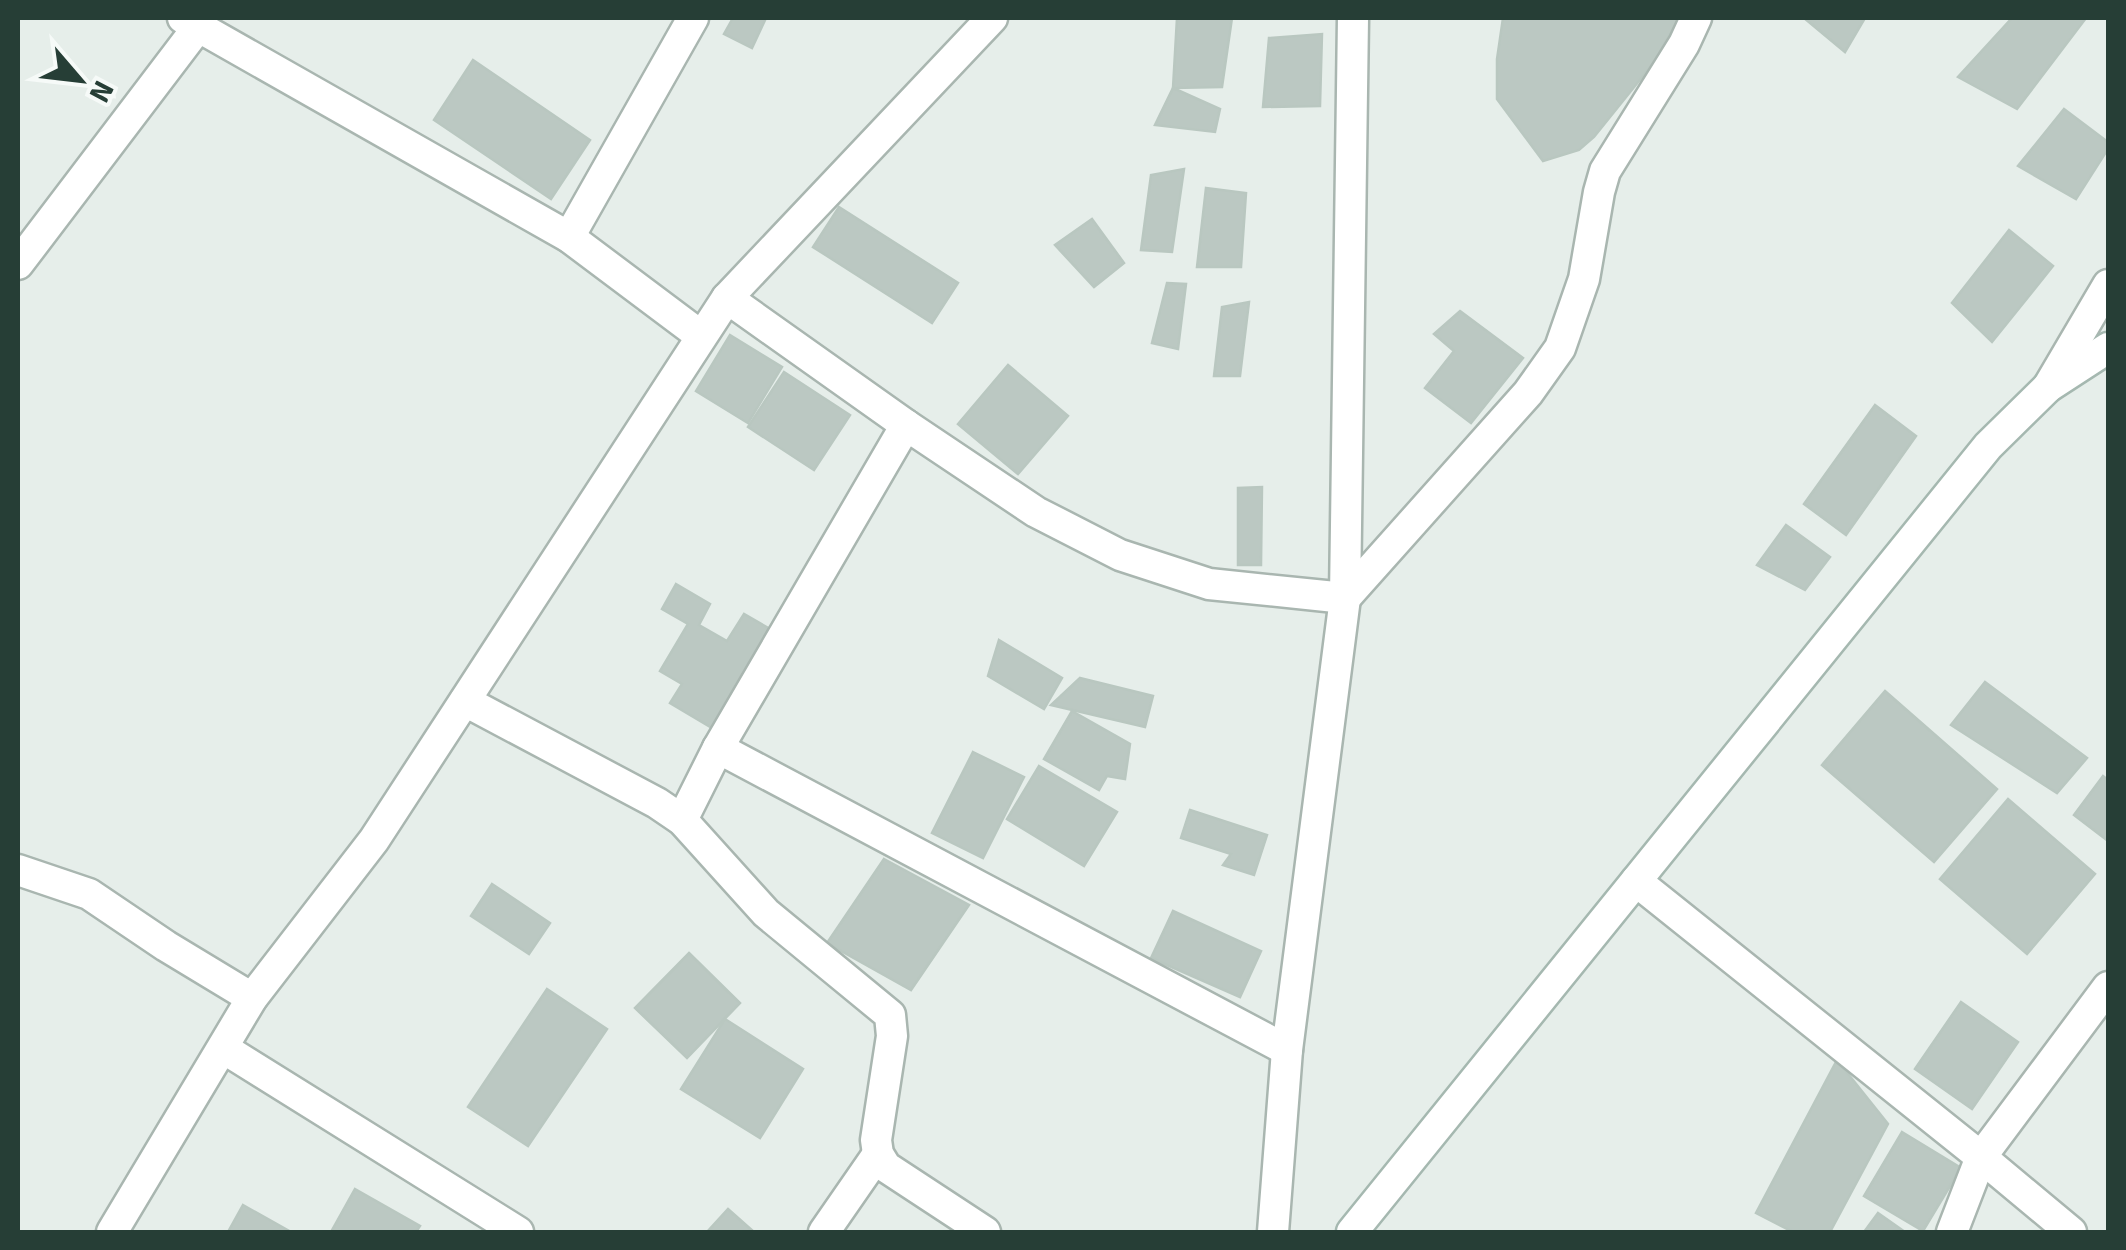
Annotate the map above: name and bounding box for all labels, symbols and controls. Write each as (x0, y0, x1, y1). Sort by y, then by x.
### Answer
north arrow (30, 30, 130, 130)
text: N (82, 75, 121, 108)

